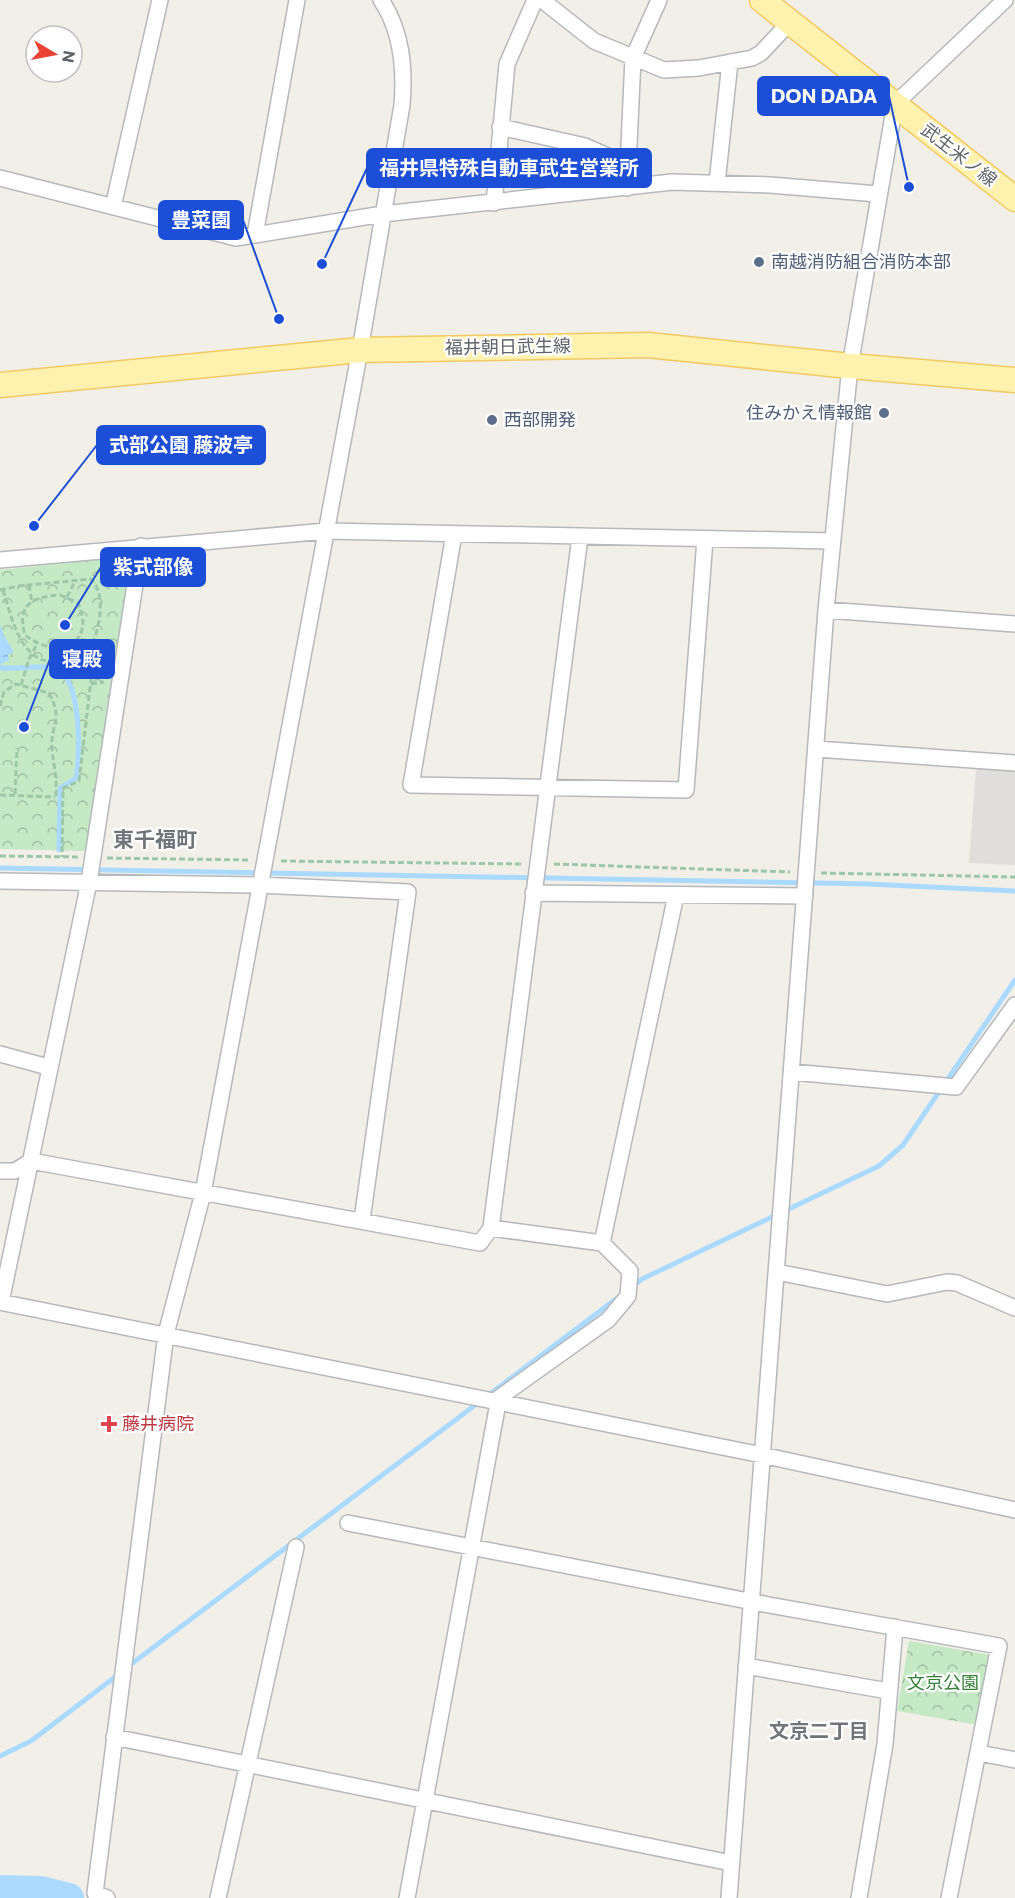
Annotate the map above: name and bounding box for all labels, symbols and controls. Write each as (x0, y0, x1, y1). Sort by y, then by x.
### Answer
north arrow (24, 24, 84, 84)
text: N (59, 49, 80, 64)
callout: DON DADA (758, 77, 889, 115)
text: DON DADA (771, 83, 877, 107)
street label: 武生米ノ線 (917, 118, 1002, 191)
callout: 福井県特殊自動車武生営業所 (367, 149, 651, 187)
text: 福井県特殊自動車武生営業所 (379, 155, 639, 179)
callout: 豊菜園 (159, 201, 243, 239)
text: 豊菜園 (171, 207, 231, 231)
place label: 南越消防組合消防本部 (771, 250, 951, 272)
marker: 南越消防組合消防本部 (752, 255, 766, 269)
street label: 福井朝日武生線 (445, 334, 571, 358)
place label: 住みかえ情報館 (746, 401, 872, 423)
marker: 住みかえ情報館 (877, 406, 891, 420)
place label: 西部開発 (504, 408, 576, 430)
marker: 西部開発 (485, 413, 499, 427)
callout: 式部公園 藤波亭 (97, 426, 265, 464)
text: 式部公園 藤波亭 (109, 432, 253, 456)
callout: 紫式部像 (101, 548, 205, 586)
text: 紫式部像 (113, 554, 193, 578)
callout: 寝殿 (50, 640, 114, 678)
text: 寝殿 (62, 646, 102, 670)
district label: 東千福町 (113, 826, 197, 851)
place label: 藤井病院 (122, 1412, 194, 1434)
marker: 藤井病院 (100, 1415, 118, 1433)
park label: 文京公園 (907, 1671, 979, 1693)
district label: 文京二丁目 (769, 1718, 869, 1742)

